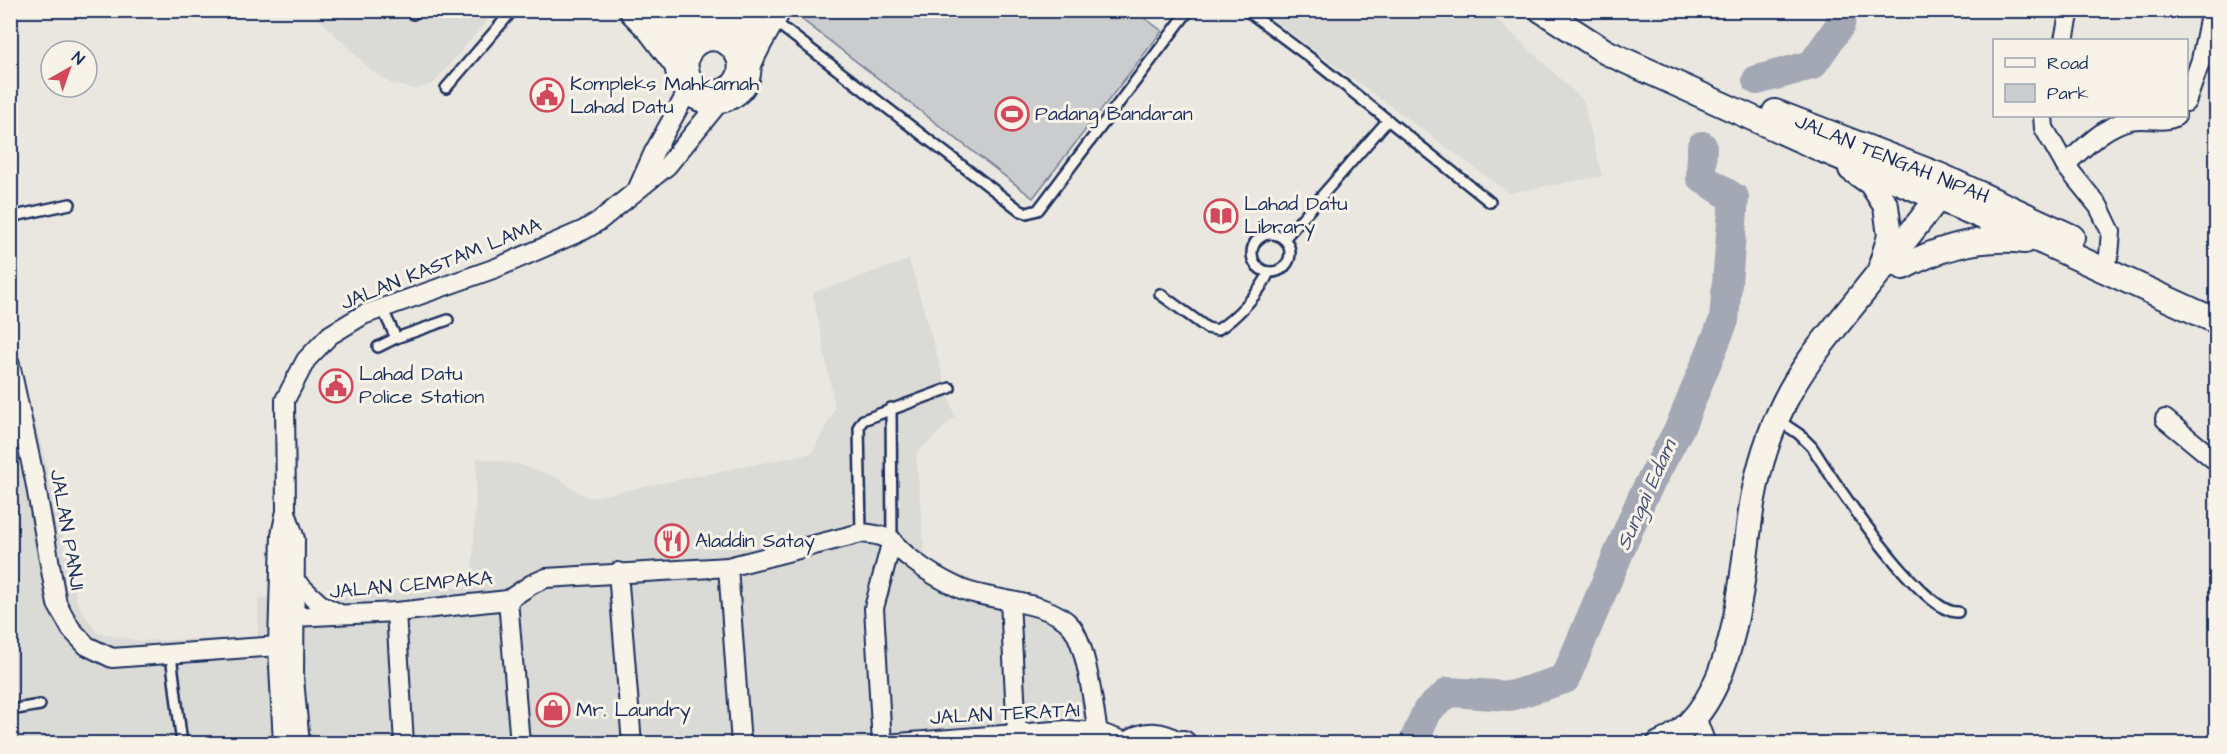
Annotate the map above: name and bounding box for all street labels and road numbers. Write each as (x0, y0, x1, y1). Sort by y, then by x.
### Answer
street label: JALAN TENGAH NIPAH (1791, 107, 1993, 211)
street label: JALAN KASTAM LAMA (336, 211, 546, 317)
street label: JALAN PANJI (43, 467, 91, 593)
street label: JALAN CEMPAKA (328, 564, 494, 606)
street label: JALAN TERATAI (929, 696, 1081, 732)

